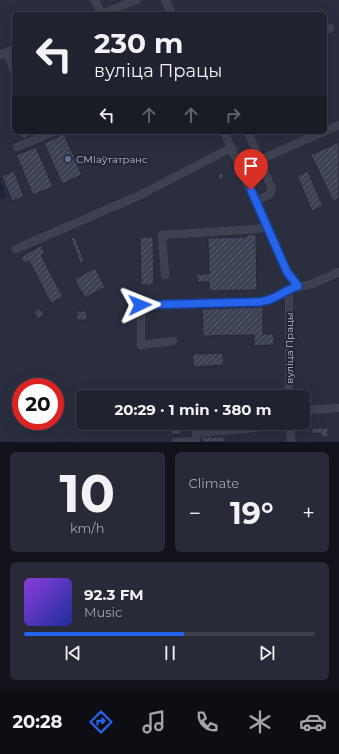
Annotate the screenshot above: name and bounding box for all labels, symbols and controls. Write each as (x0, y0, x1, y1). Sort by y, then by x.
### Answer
text: 230 m (94, 26, 183, 60)
icon: left (28, 28, 80, 80)
text: вуліца Працы (94, 60, 222, 82)
icon: left (96, 104, 118, 126)
icon: ahead (138, 104, 160, 126)
icon: ahead (180, 104, 202, 126)
icon: right (222, 104, 244, 126)
pin (234, 149, 268, 190)
place label: СМІаўтатранс (76, 153, 148, 166)
marker: СМІаўтатранс (63, 154, 73, 164)
icon: arrive (240, 155, 262, 177)
position arrow (119, 284, 161, 326)
street label: вуліца Працы (283, 312, 296, 384)
speed limit sign: 20 (12, 378, 64, 430)
text: 20:29 · 1 min · 380 m (114, 400, 272, 419)
text: 10 (59, 462, 115, 525)
text: Climate (189, 475, 239, 491)
text: 19° (230, 495, 273, 532)
text: − (189, 500, 201, 527)
text: + (302, 500, 315, 527)
text: km/h (70, 520, 105, 536)
text: 92.3 FM (84, 585, 144, 604)
text: Music (84, 604, 122, 620)
icon: previous (62, 642, 84, 664)
icon: pause (159, 642, 181, 664)
icon: next (256, 642, 278, 664)
icon: directions (87, 708, 115, 736)
icon: music (140, 708, 168, 736)
icon: phone (193, 708, 221, 736)
icon: climate (246, 708, 274, 736)
icon: car (299, 708, 327, 736)
text: 20:28 (12, 711, 62, 733)

